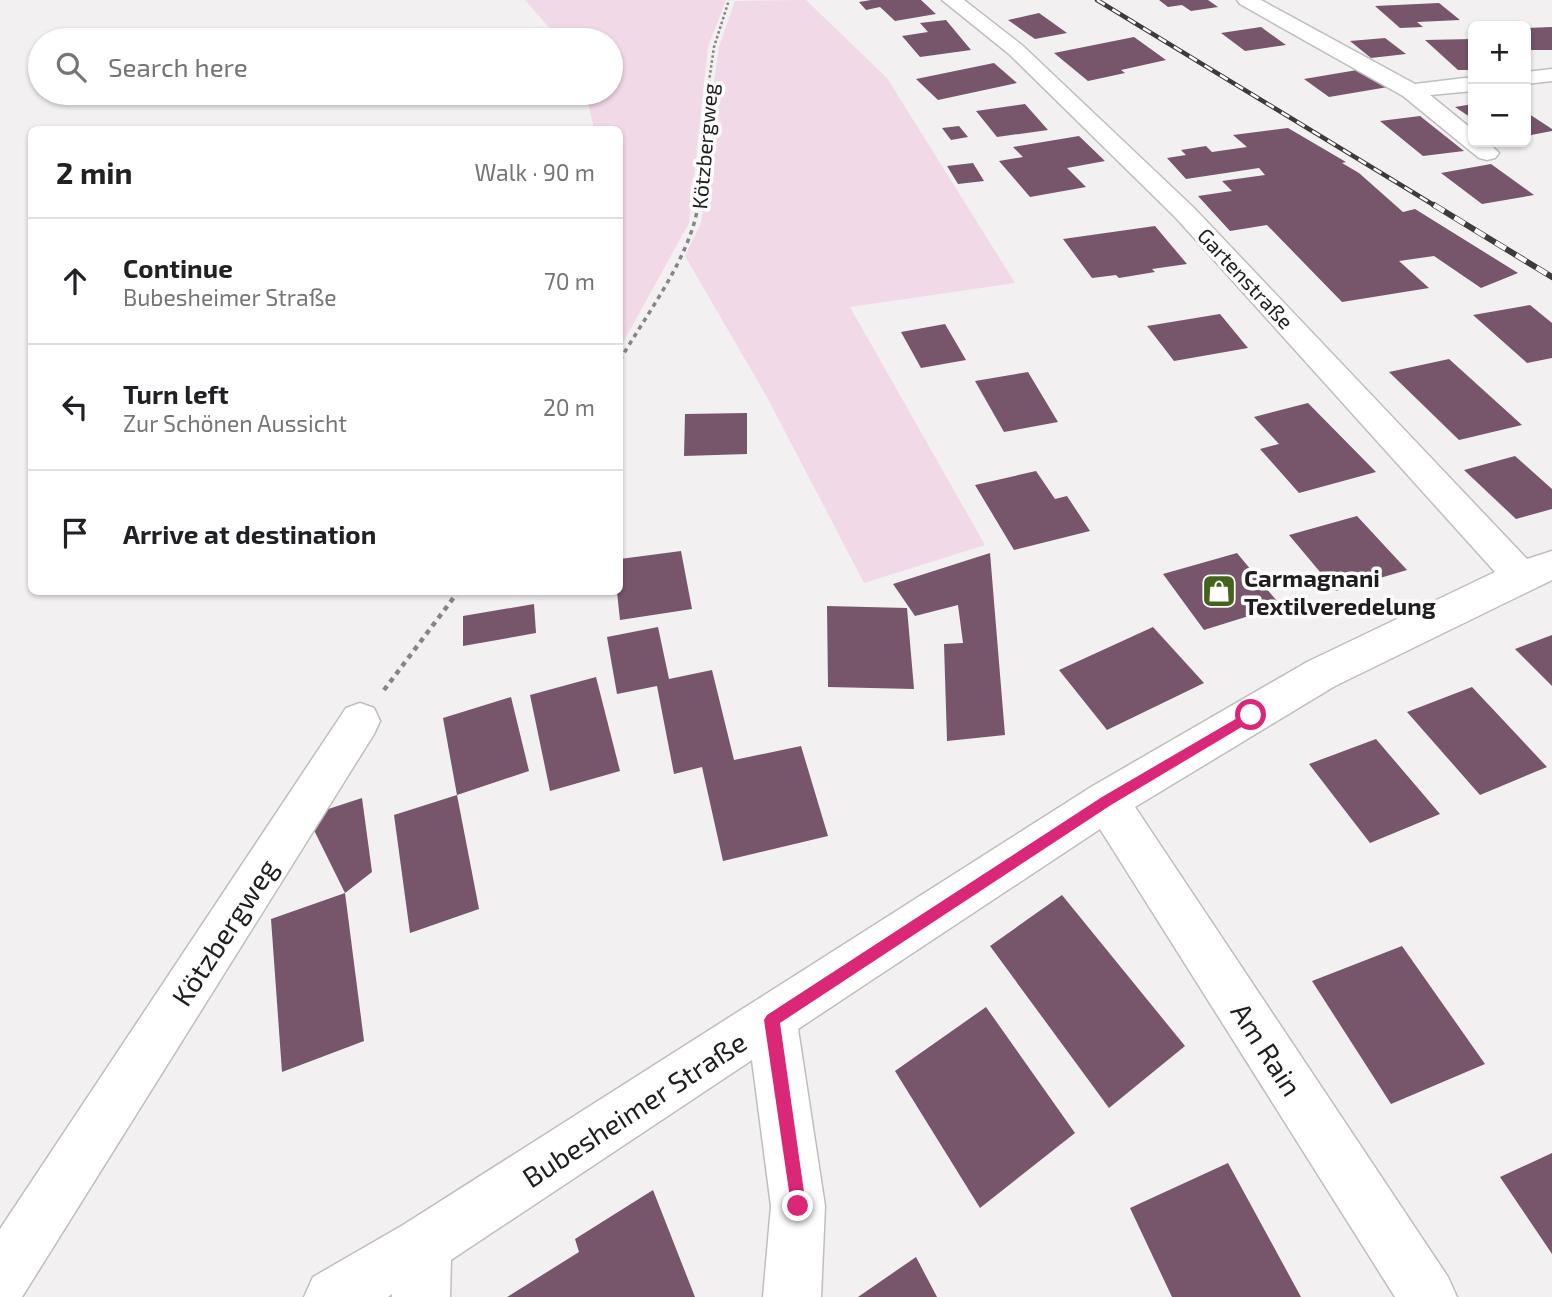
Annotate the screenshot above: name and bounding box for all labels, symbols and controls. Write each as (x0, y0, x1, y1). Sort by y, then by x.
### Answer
map controls (1468, 21, 1531, 147)
button: + (1468, 21, 1531, 84)
search box (28, 28, 623, 105)
icon: search (52, 48, 90, 86)
text: Search here (108, 51, 248, 82)
street label: Kötzbergweg (686, 82, 722, 210)
button: − (1468, 84, 1531, 147)
text: 2 min (56, 154, 133, 190)
text: Walk · 90 m (475, 158, 595, 186)
street label: Gartenstraße (1193, 222, 1299, 334)
text: Continue (123, 252, 233, 283)
icon: ahead (56, 262, 94, 300)
text: 70 m (544, 267, 595, 295)
text: Bubesheimer Straße (123, 283, 337, 311)
text: Turn left (123, 378, 229, 409)
icon: left (56, 388, 94, 426)
text: 20 m (543, 393, 595, 421)
text: Zur Schönen Aussicht (123, 409, 347, 437)
icon: arrive (56, 514, 94, 552)
text: Arrive at destination (123, 518, 376, 549)
place label: Carmagnani Textilveredelung (1244, 563, 1436, 620)
shop icon: Carmagnani Textilveredelung (1200, 572, 1238, 610)
route start (1235, 699, 1266, 730)
street label: Kötzbergweg (164, 852, 284, 1012)
street label: Am Rain (1224, 996, 1310, 1102)
street label: Bubesheimer Straße (516, 1024, 752, 1194)
route end (782, 1190, 813, 1221)

